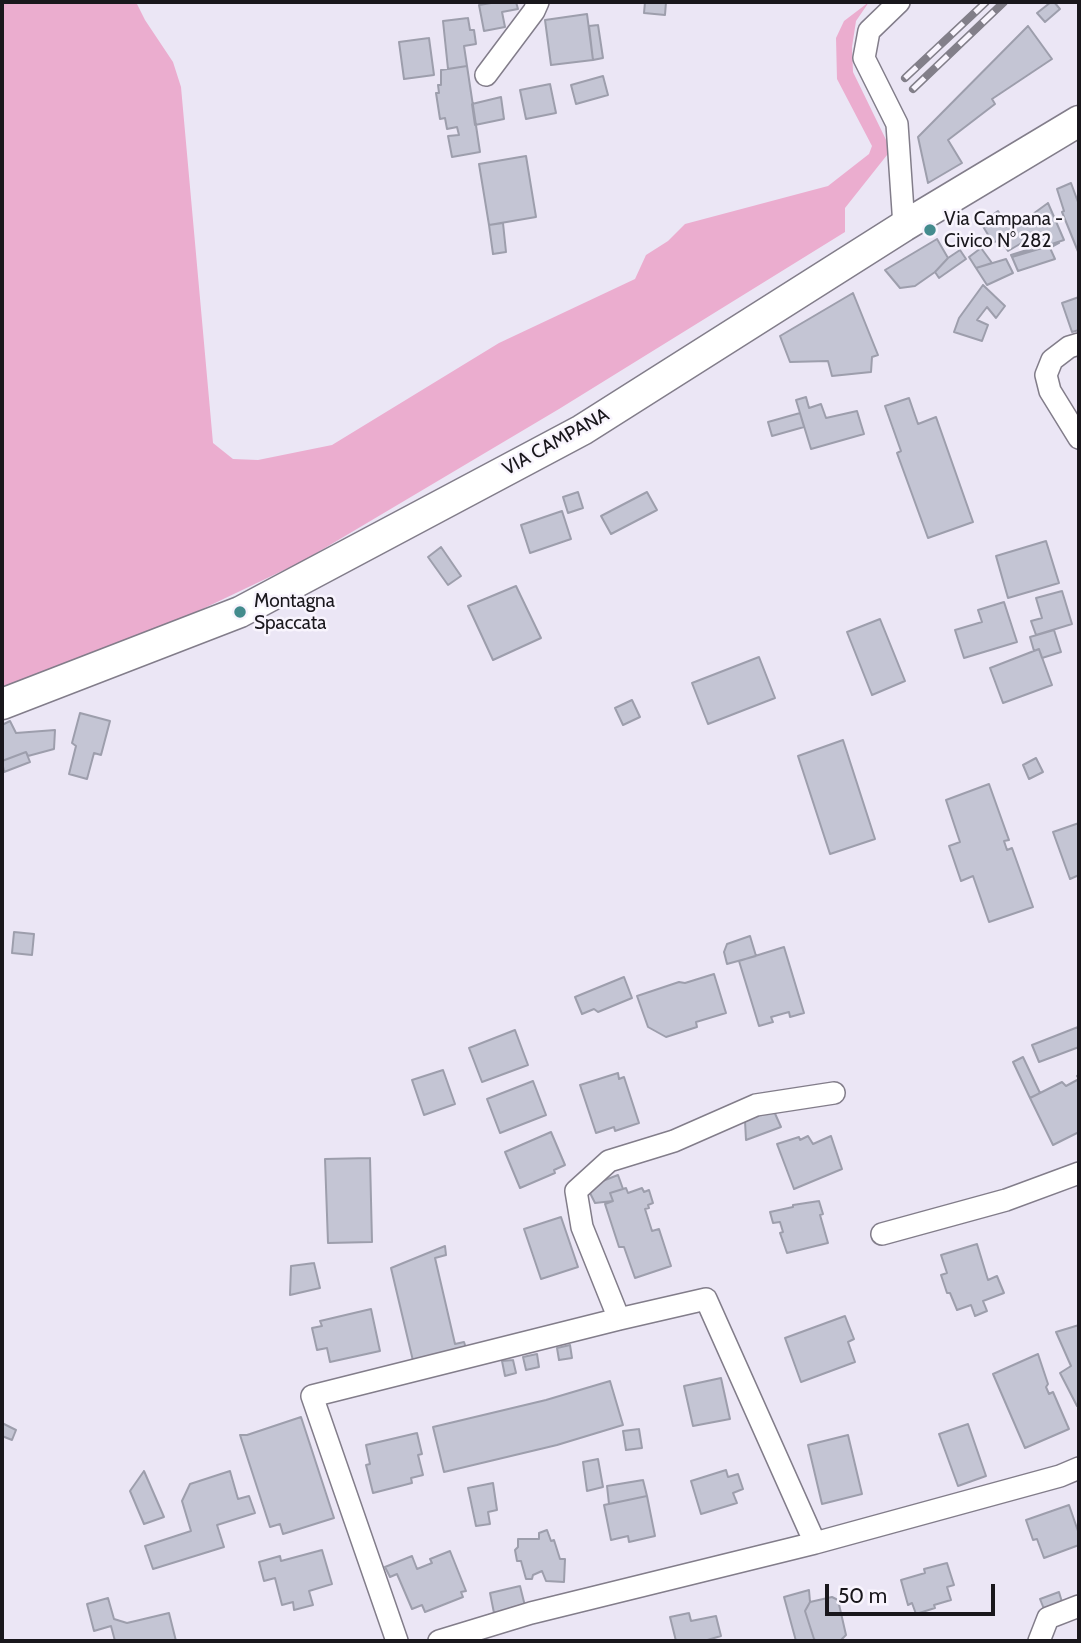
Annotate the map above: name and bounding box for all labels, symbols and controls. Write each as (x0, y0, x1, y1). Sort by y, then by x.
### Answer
place label: Via Campana - Civico N° 282 (944, 208, 1063, 252)
marker: Via Campana - Civico N° 282 (922, 222, 938, 238)
street label: VIA CAMPANA (499, 403, 613, 481)
place label: Montagna Spaccata (254, 590, 335, 634)
marker: Montagna Spaccata (232, 604, 248, 620)
scale bar (829, 1570, 999, 1614)
text: 50 m (838, 1583, 887, 1608)

